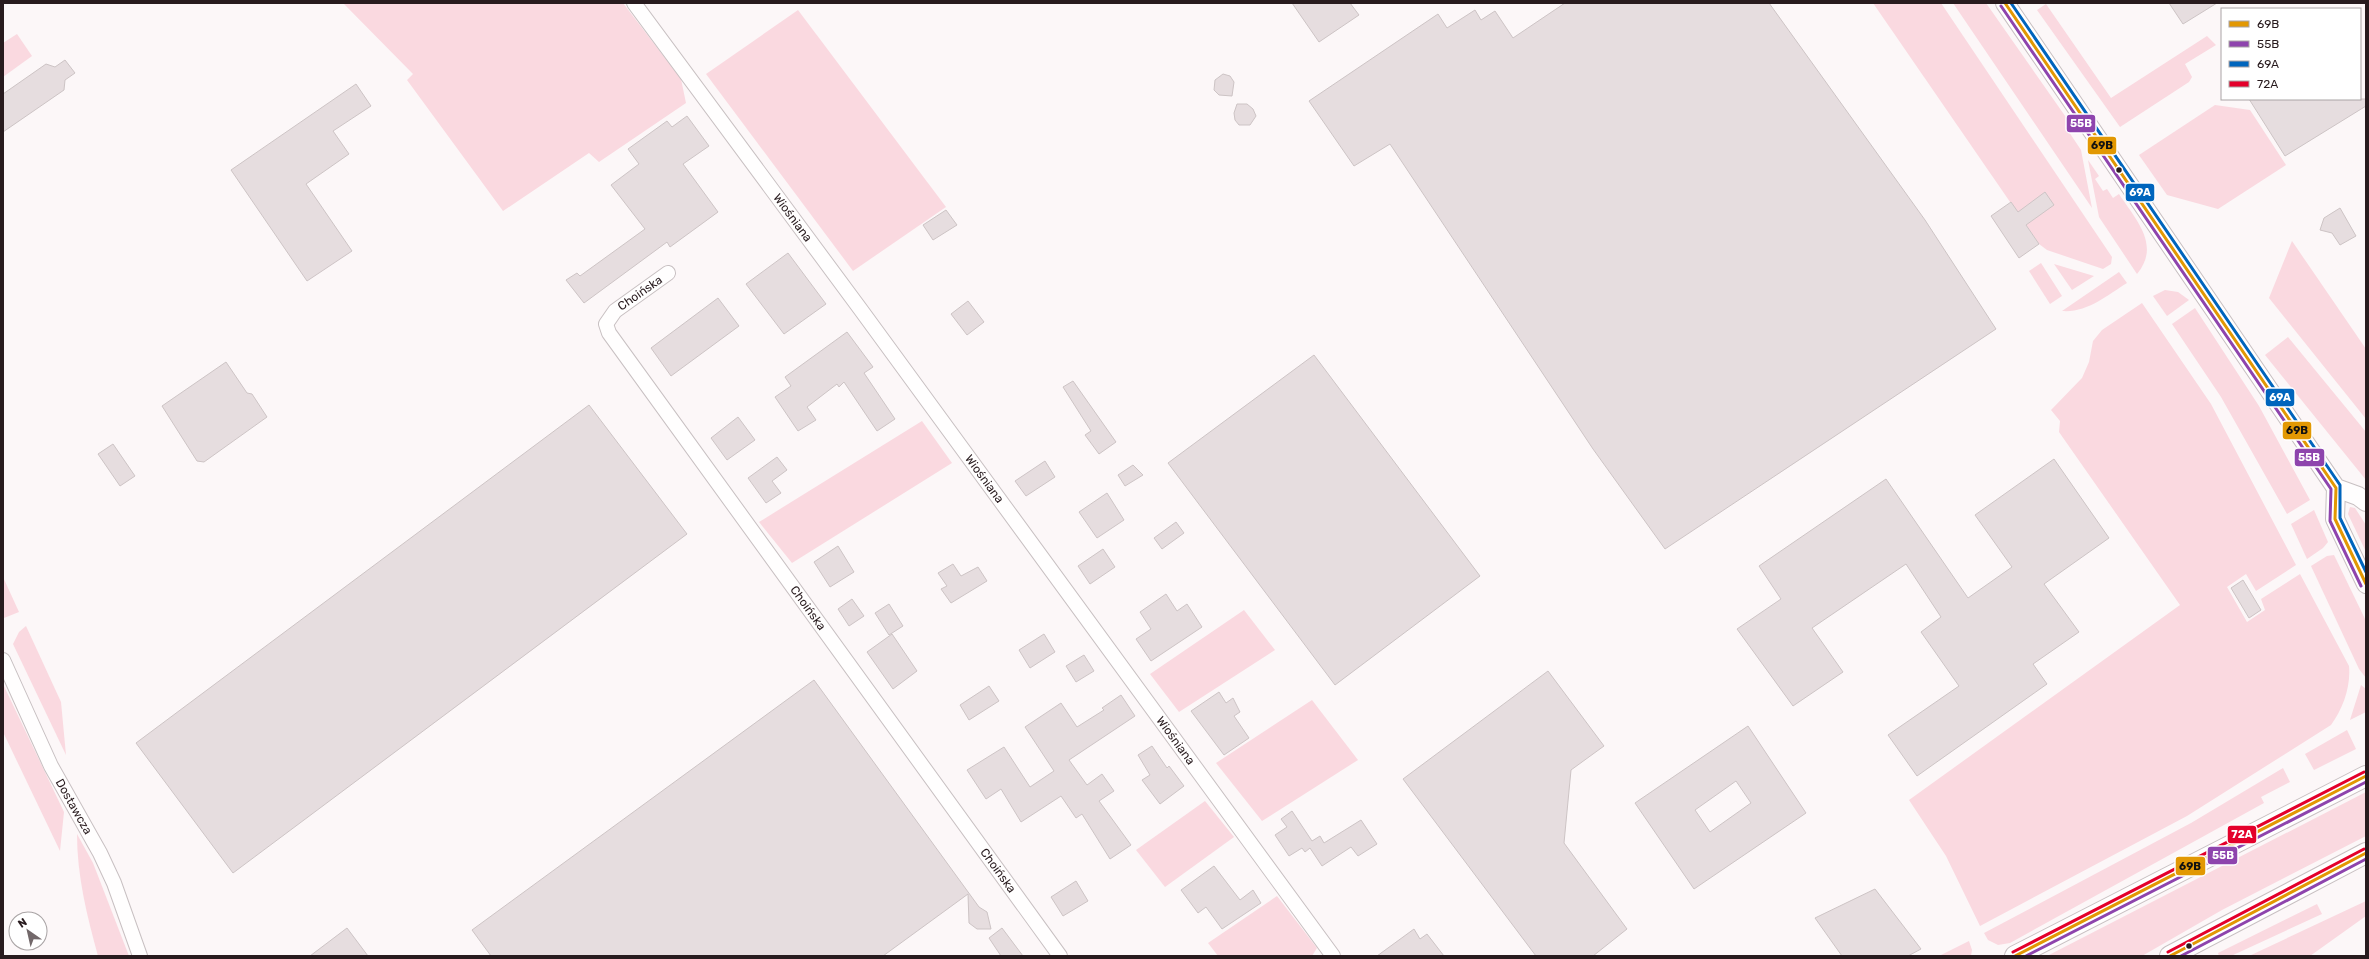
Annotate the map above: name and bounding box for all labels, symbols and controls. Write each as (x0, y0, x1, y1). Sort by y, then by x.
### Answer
legend (2221, 8, 2361, 100)
text: 69B (2257, 17, 2279, 31)
text: 55B (2257, 37, 2279, 51)
text: 69A (2257, 57, 2279, 71)
text: 72A (2257, 77, 2278, 91)
line badge: 55B (2066, 114, 2096, 133)
text: 55B (2070, 117, 2092, 130)
line badge: 69B (2087, 136, 2117, 155)
text: 69B (2091, 139, 2113, 152)
unlabelled marker (2114, 165, 2124, 175)
line badge: 69A (2125, 183, 2155, 202)
text: 69A (2129, 186, 2151, 199)
street label: Wiośniana (770, 191, 815, 244)
street label: Choińska (615, 273, 665, 313)
line badge: 69A (2265, 388, 2295, 407)
text: 69A (2269, 391, 2291, 404)
line badge: 69B (2282, 421, 2312, 440)
text: 69B (2286, 424, 2308, 437)
line badge: 55B (2294, 448, 2325, 467)
text: 55B (2298, 451, 2320, 464)
street label: Wiośniana (962, 452, 1007, 506)
street label: Choińska (787, 583, 829, 633)
street label: Wiośniana (1153, 714, 1198, 767)
street label: Dostawcza (53, 776, 95, 837)
line badge: 72A (2227, 825, 2257, 844)
text: 72A (2231, 828, 2253, 841)
street label: Choińska (977, 846, 1019, 895)
line badge: 55B (2207, 846, 2238, 865)
text: 55B (2212, 849, 2234, 862)
line badge: 69B (2175, 856, 2206, 876)
text: 69B (2179, 860, 2201, 873)
north arrow (8, 911, 48, 951)
text: N (16, 915, 30, 931)
unlabelled marker (2184, 941, 2194, 951)

